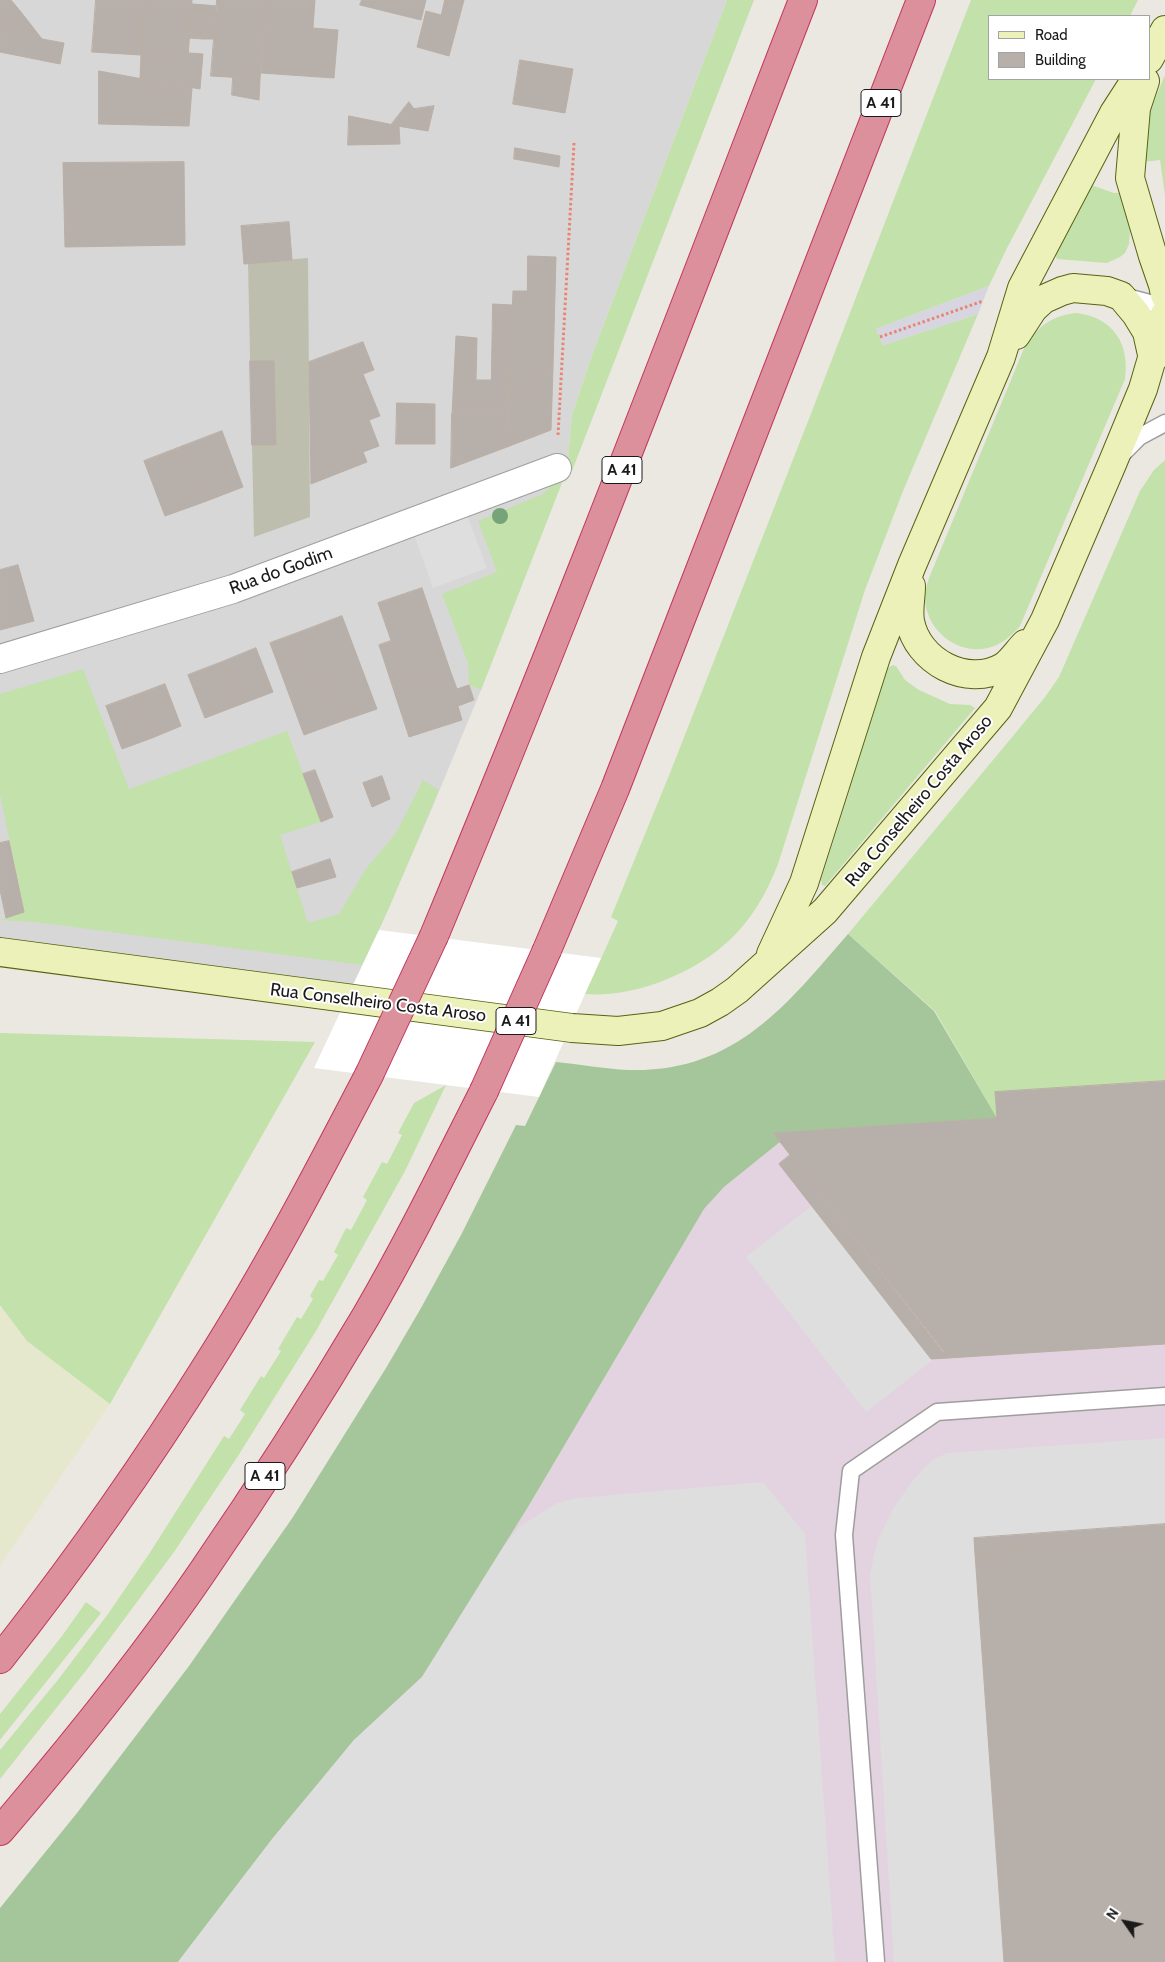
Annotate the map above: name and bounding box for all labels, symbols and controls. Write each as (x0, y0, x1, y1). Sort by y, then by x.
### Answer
legend (988, 15, 1150, 80)
text: Road (1035, 26, 1068, 44)
text: Building (1035, 51, 1086, 69)
road number: A 41 (861, 90, 901, 116)
road number: A 41 (602, 456, 642, 484)
street label: Rua do Godim (226, 542, 336, 600)
street label: Rua Conselheiro Costa Aroso (841, 711, 997, 891)
street label: Rua Conselheiro Costa Aroso (269, 979, 487, 1027)
road number: A 41 (496, 1008, 536, 1034)
road number: A 41 (245, 1462, 285, 1490)
north arrow (1100, 1897, 1150, 1947)
text: N (1102, 1905, 1123, 1923)

